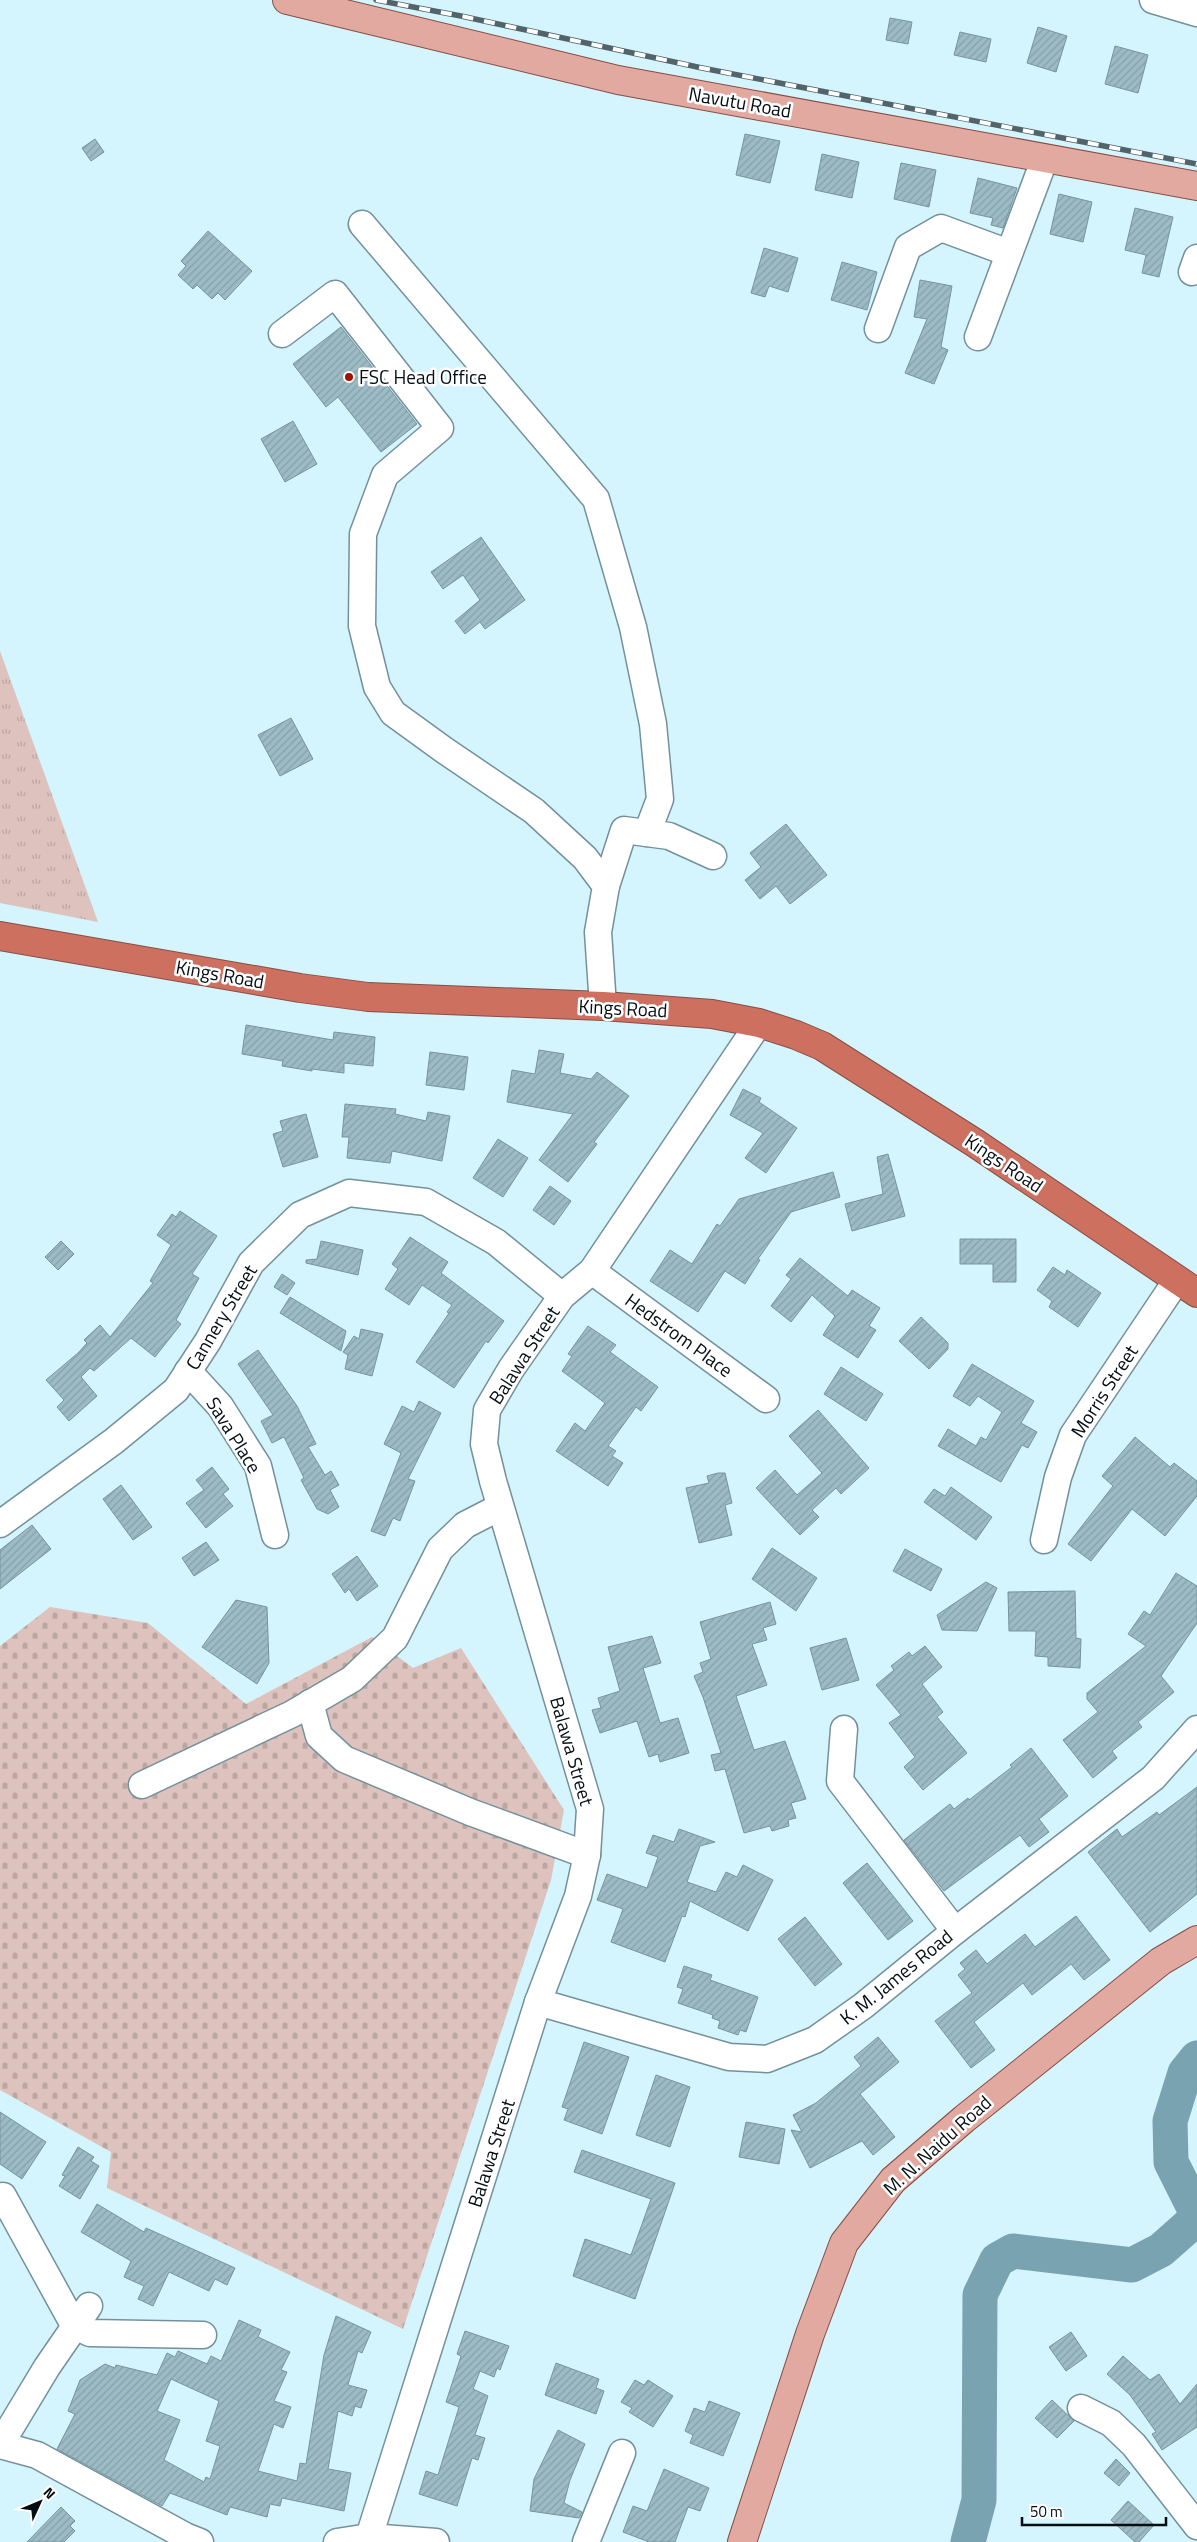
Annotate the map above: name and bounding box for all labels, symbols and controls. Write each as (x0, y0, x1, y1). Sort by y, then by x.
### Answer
street label: Navutu Road (687, 78, 794, 125)
place label: FSC Head Office (359, 362, 487, 391)
marker: FSC Head Office (343, 371, 355, 383)
street label: Kings Road (174, 951, 266, 996)
street label: Kings Road (578, 991, 668, 1024)
street label: Kings Road (959, 1126, 1049, 1200)
street label: Cannery Street (178, 1258, 264, 1375)
street label: Hedstrom Place (619, 1285, 739, 1384)
street label: Balawa Street (481, 1300, 566, 1410)
street label: Morris Street (1063, 1338, 1145, 1443)
street label: Sava Place (200, 1391, 269, 1479)
street label: Balawa Street (543, 1693, 602, 1809)
street label: K. M. James Road (833, 1922, 958, 2031)
street label: M. N. Naidu Road (876, 2088, 997, 2201)
street label: Balawa Street (459, 2095, 522, 2211)
north arrow (15, 2477, 65, 2527)
text: N (39, 2482, 61, 2503)
scale bar (1022, 2494, 1166, 2526)
text: 50 m (1030, 2500, 1063, 2523)

